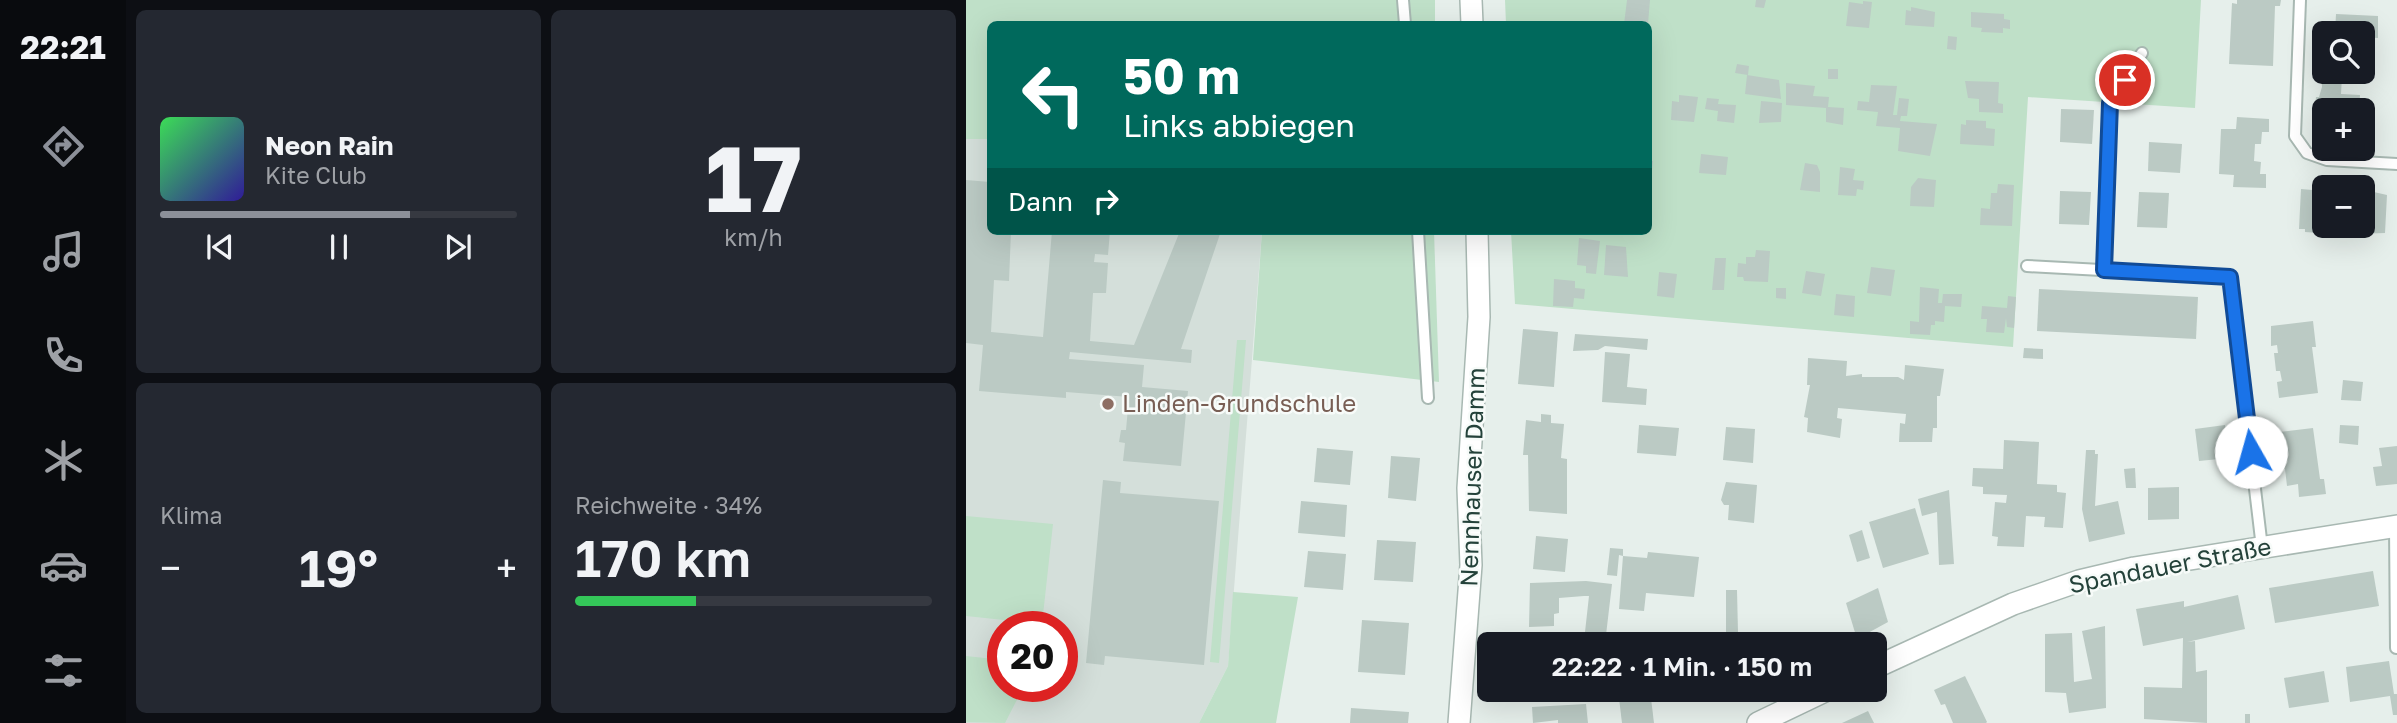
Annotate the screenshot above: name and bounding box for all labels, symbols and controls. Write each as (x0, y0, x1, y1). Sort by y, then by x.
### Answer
map controls (2312, 21, 2375, 238)
button: search (2312, 21, 2375, 84)
text: 22:21 (20, 28, 106, 66)
text: 50 m (1123, 46, 1240, 105)
icon: left (1008, 49, 1099, 140)
pin (2095, 50, 2155, 110)
icon: arrive (2106, 61, 2144, 99)
button: + (2312, 98, 2375, 161)
text: Links abbiegen (1123, 106, 1355, 144)
icon: directions (39, 122, 88, 171)
text: 17 (705, 123, 802, 232)
text: Neon Rain (265, 130, 394, 161)
text: Kite Club (265, 161, 366, 189)
button: − (2312, 175, 2375, 238)
icon: right (1087, 182, 1125, 220)
text: Dann (1008, 186, 1073, 217)
text: km/h (724, 223, 783, 251)
icon: music (39, 227, 88, 276)
icon: previous (201, 228, 239, 266)
icon: pause (320, 228, 358, 266)
icon: next (439, 228, 477, 266)
icon: phone (39, 331, 88, 380)
street label: Nennhauser Damm (1453, 367, 1490, 587)
place label: Linden-Grundschule (1122, 388, 1356, 417)
marker: Linden-Grundschule (1100, 396, 1116, 412)
position arrow (2214, 415, 2288, 489)
icon: climate (39, 436, 88, 485)
text: Reichweite · 34% (575, 491, 762, 519)
text: Klima (160, 501, 223, 529)
text: 170 km (575, 526, 751, 588)
street label: Spandauer Straße (2066, 531, 2273, 598)
text: 19° (299, 536, 378, 598)
icon: car (39, 541, 88, 590)
text: − (160, 545, 181, 590)
text: + (496, 545, 517, 590)
speed limit sign: 20 (987, 611, 1078, 702)
icon: filters (39, 646, 88, 695)
text: 22:22 · 1 Min. · 150 m (1552, 651, 1812, 682)

